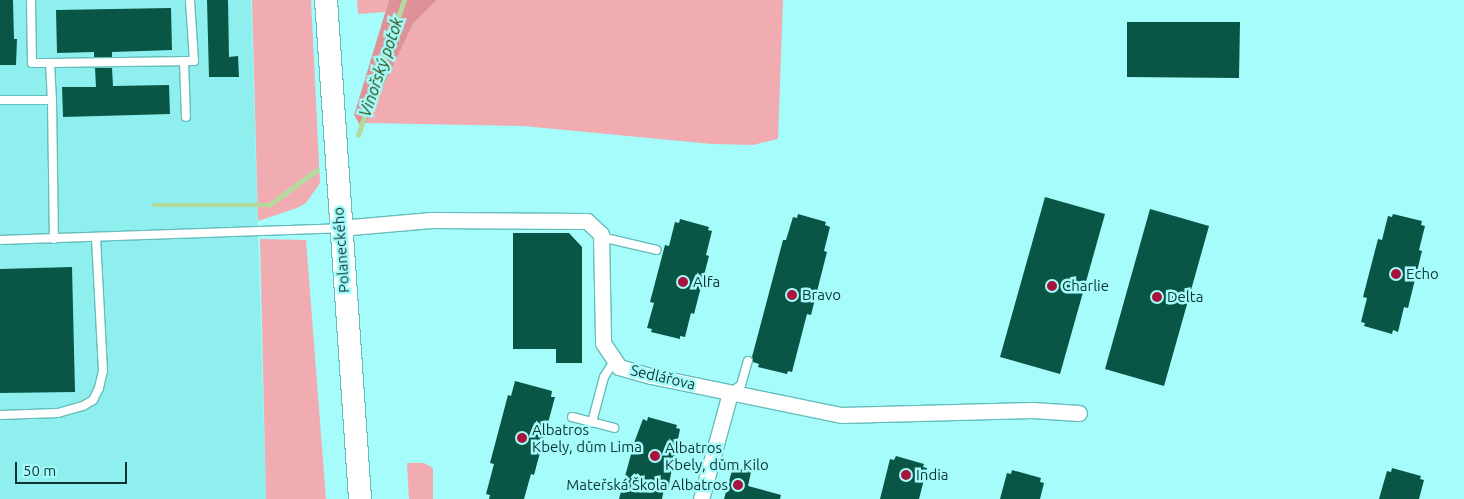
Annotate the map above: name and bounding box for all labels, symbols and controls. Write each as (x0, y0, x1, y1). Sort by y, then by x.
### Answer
water label: Vinořský potok (355, 15, 407, 119)
street label: Polaneckého (329, 206, 353, 294)
place label: Echo (1406, 265, 1439, 283)
marker: Echo (1390, 268, 1402, 280)
place label: Alfa (693, 273, 720, 291)
marker: Alfa (677, 276, 689, 288)
place label: Charlie (1062, 277, 1109, 295)
marker: Charlie (1046, 280, 1058, 292)
place label: Bravo (802, 286, 841, 304)
place label: Delta (1167, 288, 1203, 306)
marker: Bravo (786, 289, 798, 301)
marker: Delta (1151, 291, 1163, 303)
street label: Sedlářova (629, 361, 697, 393)
place label: Albatros Kbely, dům Lima (532, 420, 642, 455)
marker: Albatros Kbely, dům Lima (516, 432, 528, 444)
place label: Albatros Kbely, dům Kilo (665, 438, 769, 473)
marker: Albatros Kbely, dům Kilo (649, 450, 661, 462)
scale bar (18, 452, 130, 484)
text: 50 m (23, 462, 56, 479)
place label: India (916, 466, 949, 484)
marker: India (900, 469, 912, 481)
place label: Mateřská Škola Albatros (566, 476, 728, 494)
marker: Mateřská Škola Albatros (732, 479, 744, 491)

